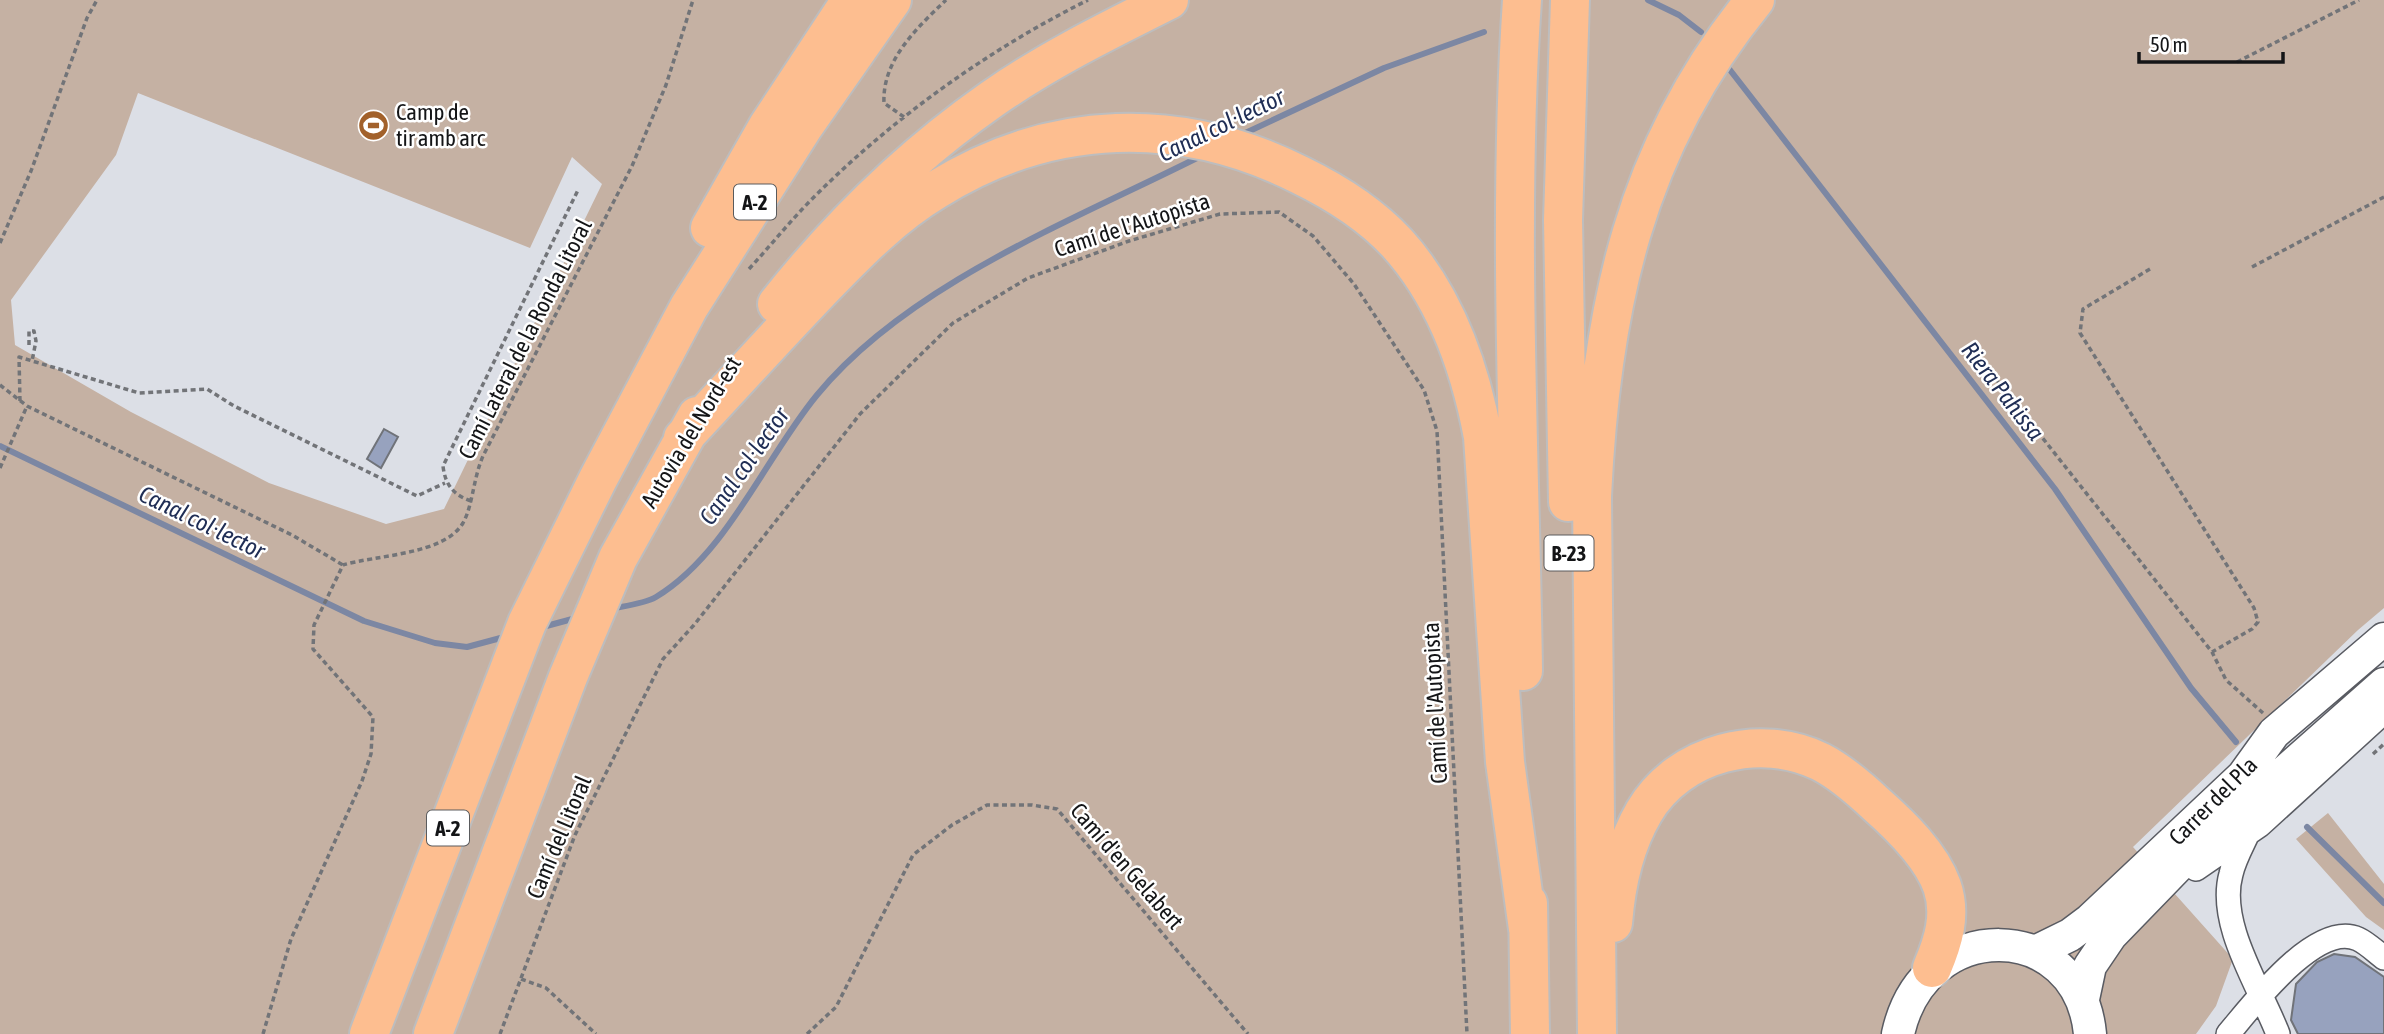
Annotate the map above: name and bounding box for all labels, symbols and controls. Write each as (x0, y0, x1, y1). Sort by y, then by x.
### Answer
scale bar (2139, 21, 2282, 65)
text: 50 m (2150, 32, 2188, 56)
water label: Canal col·lector (1154, 83, 1289, 167)
place label: Camp de tir amb arc (396, 99, 486, 151)
sports icon: Camp de tir amb arc (356, 108, 390, 142)
road number: A-2 (734, 184, 776, 220)
street label: Camí de l'Autopista (1051, 188, 1213, 262)
street label: Camí Lateral de la Ronda Litoral (453, 215, 597, 463)
water label: Riera Pahissa (1956, 337, 2050, 445)
street label: Autovia del Nord-est (636, 352, 746, 512)
water label: Canal col·lector (694, 402, 795, 530)
water label: Canal col·lector (135, 480, 270, 564)
road number: B-23 (1544, 536, 1594, 570)
street label: Camí de l'Autopista (1418, 622, 1452, 784)
street label: Carrer del Pla (2164, 752, 2262, 850)
street label: Camí del Litoral (521, 772, 597, 902)
street label: Camí d'en Gelabert (1065, 798, 1189, 934)
road number: A-2 (427, 810, 469, 846)

